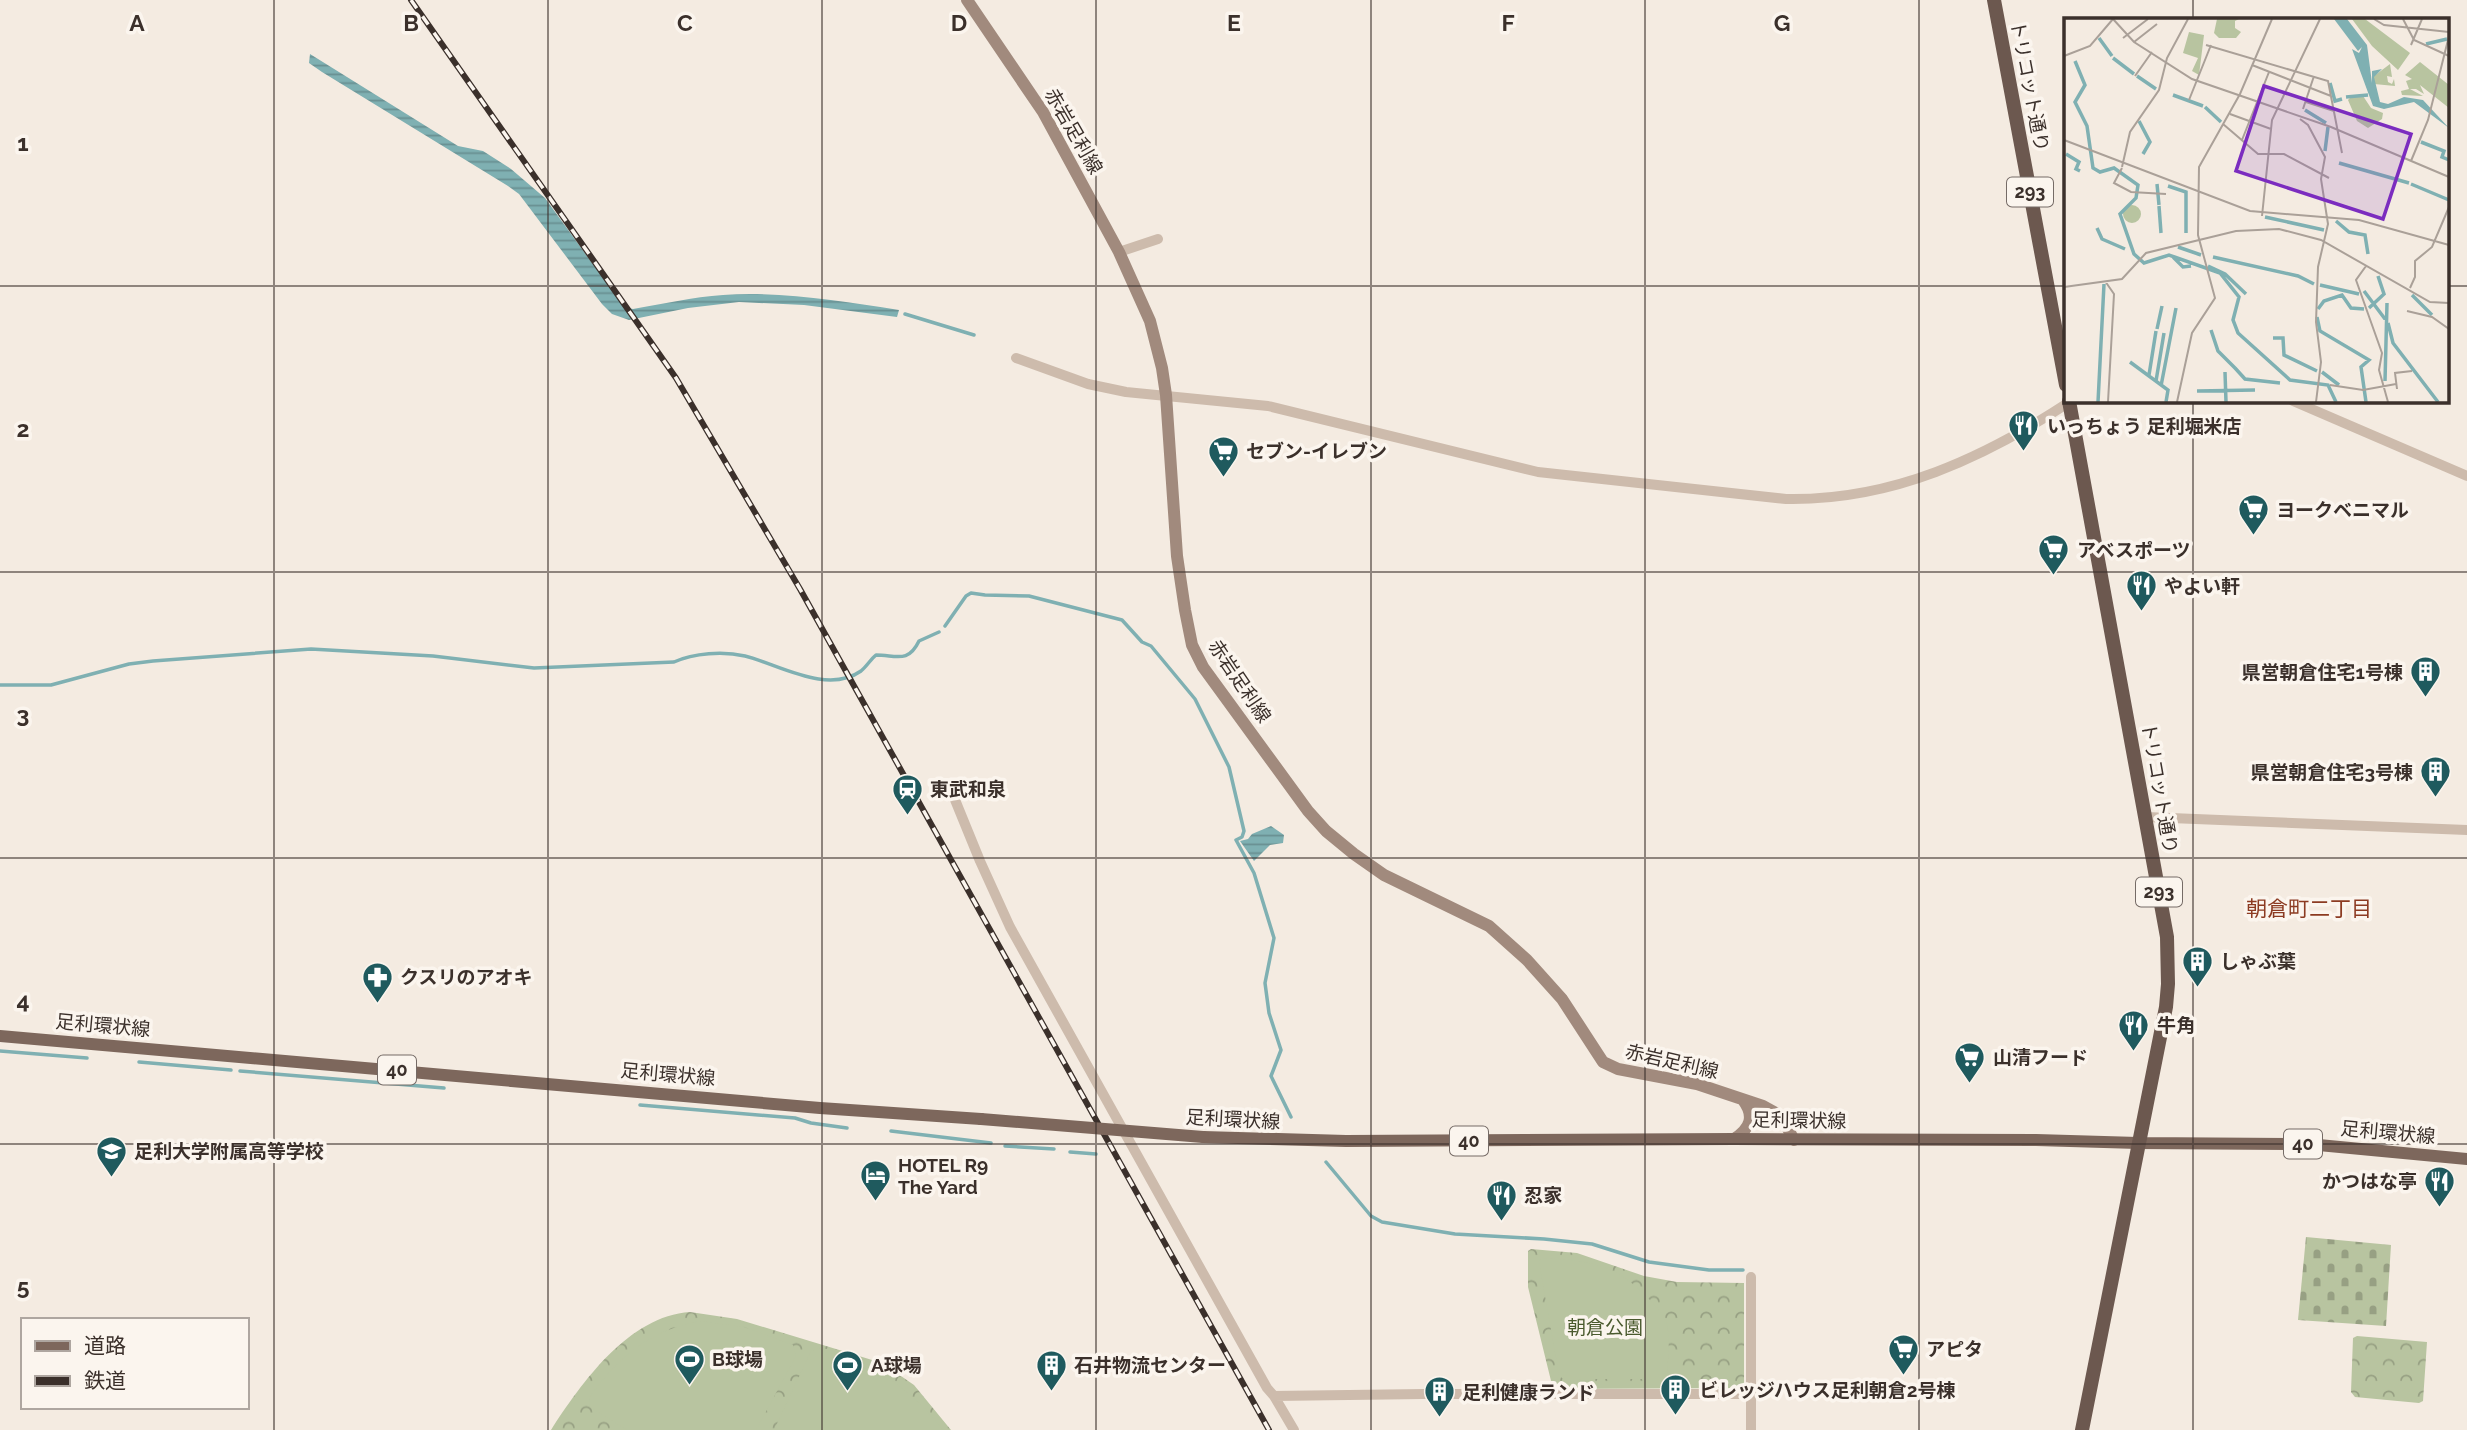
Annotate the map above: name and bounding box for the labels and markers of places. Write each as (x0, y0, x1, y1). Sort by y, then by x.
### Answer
restaurant icon: いっちょう 足利堀米店 (2007, 409, 2041, 453)
place label: いっちょう 足利堀米店 (2047, 415, 2242, 437)
supermarket icon: セブン-イレブン (1206, 434, 1240, 478)
place label: セブン-イレブン (1246, 440, 1387, 462)
supermarket icon: ヨークベニマル (2236, 493, 2270, 537)
place label: ヨークベニマル (2276, 499, 2409, 521)
supermarket icon: アベスポーツ (2037, 533, 2071, 577)
place label: アベスポーツ (2077, 539, 2191, 561)
restaurant icon: やよい軒 (2124, 569, 2158, 613)
place label: やよい軒 (2164, 575, 2240, 597)
building icon: 県営朝倉住宅1号棟 (2409, 655, 2443, 699)
place label: 県営朝倉住宅1号棟 (2242, 661, 2403, 683)
building icon: 県営朝倉住宅3号棟 (2419, 755, 2453, 799)
place label: 県営朝倉住宅3号棟 (2250, 761, 2413, 783)
station icon: 東武和泉 (890, 772, 924, 816)
place label: 東武和泉 (930, 778, 1006, 800)
building icon: しゃぶ葉 (2180, 944, 2214, 988)
place label: しゃぶ葉 (2220, 950, 2296, 972)
pharmacy icon: クスリのアオキ (360, 960, 394, 1004)
place label: クスリのアオキ (400, 966, 532, 988)
restaurant icon: 牛角 (2117, 1008, 2151, 1052)
place label: 牛角 (2157, 1014, 2195, 1036)
supermarket icon: 山清フード (1953, 1040, 1987, 1084)
place label: 山清フード (1993, 1046, 2088, 1068)
school or university icon: 足利大学附属高等学校 (94, 1134, 128, 1178)
place label: 足利大学附属高等学校 (134, 1140, 324, 1162)
place label: HOTEL R9 The Yard (898, 1154, 988, 1198)
hotel icon: HOTEL R9 The Yard (858, 1159, 892, 1203)
restaurant icon: かつはな亭 (2423, 1164, 2457, 1208)
place label: かつはな亭 (2322, 1170, 2417, 1192)
restaurant icon: 忍家 (1484, 1178, 1518, 1222)
place label: 忍家 (1524, 1184, 1562, 1206)
supermarket icon: アピタ (1886, 1332, 1920, 1376)
place label: アピタ (1926, 1338, 1983, 1360)
sports icon: B球場 (672, 1342, 706, 1386)
place label: B球場 (712, 1348, 763, 1370)
sports icon: A球場 (831, 1348, 865, 1392)
building icon: 石井物流センター (1034, 1348, 1068, 1392)
place label: A球場 (871, 1354, 922, 1376)
place label: 石井物流センター (1074, 1354, 1226, 1376)
building icon: ビレッジハウス足利朝倉2号棟 (1659, 1373, 1693, 1417)
building icon: 足利健康ランド (1422, 1375, 1456, 1419)
place label: ビレッジハウス足利朝倉2号棟 (1699, 1379, 1956, 1401)
place label: 足利健康ランド (1462, 1381, 1595, 1403)

